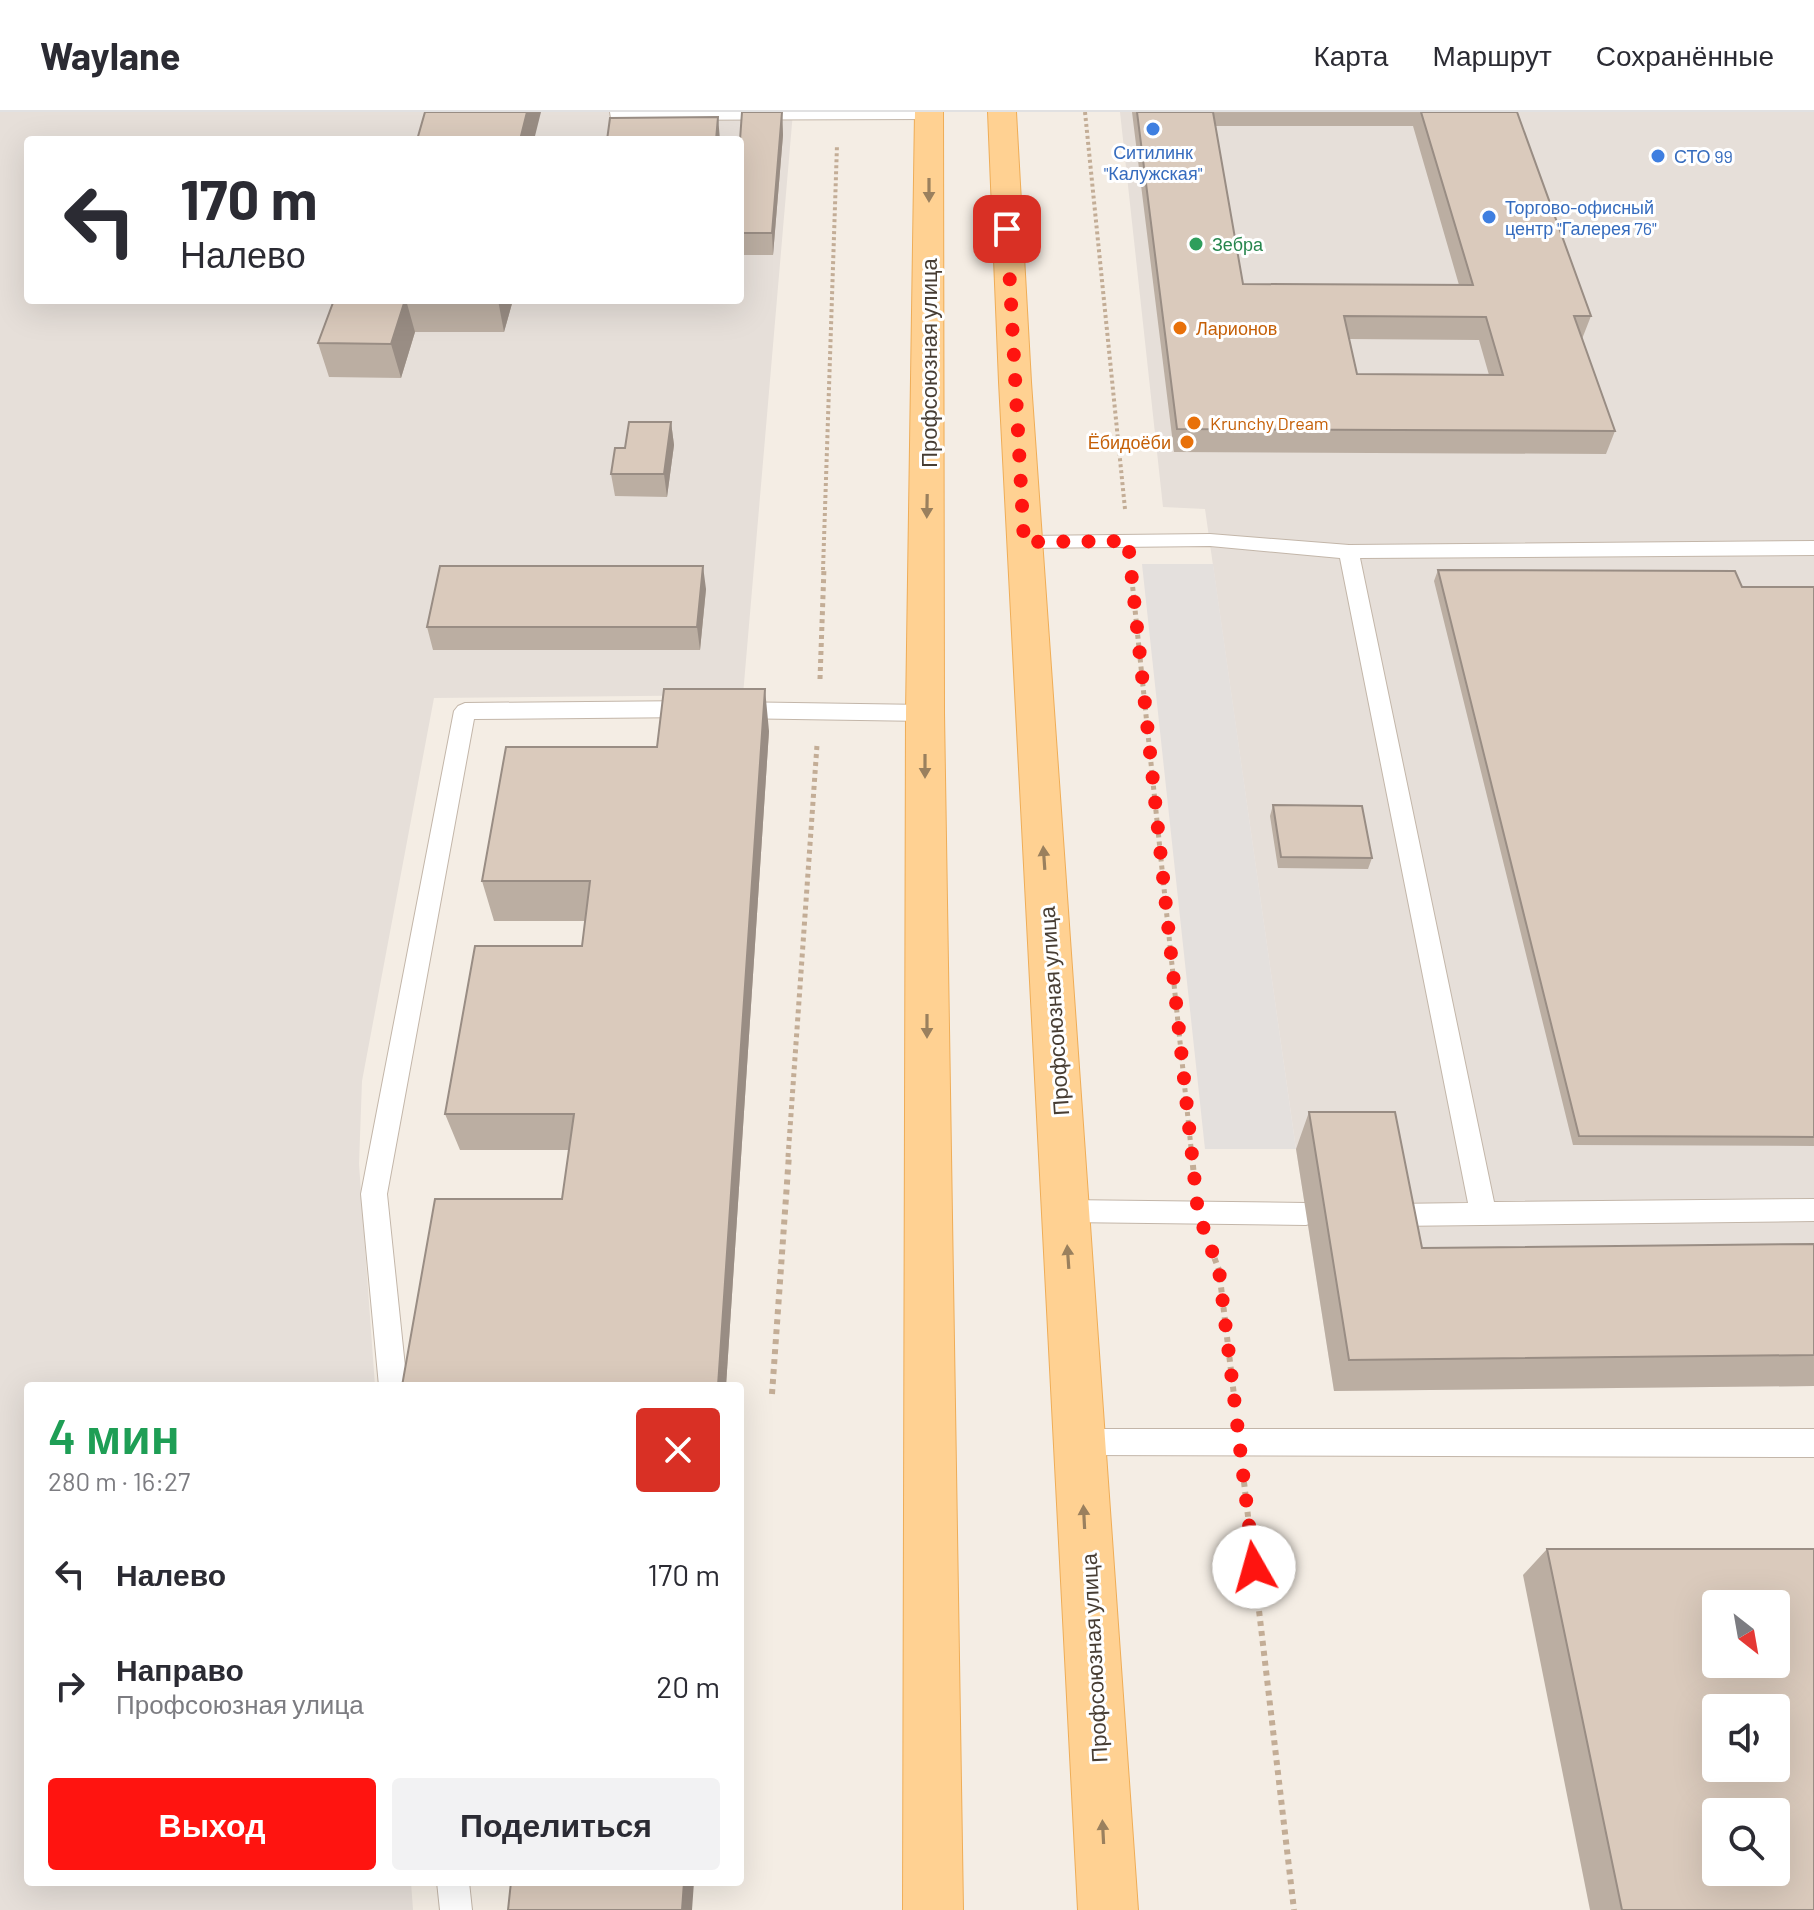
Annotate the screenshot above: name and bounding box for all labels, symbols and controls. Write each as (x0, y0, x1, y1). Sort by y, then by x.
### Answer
text: Waylane (40, 32, 181, 78)
text: Карта (1313, 38, 1388, 72)
text: Маршрут (1432, 38, 1552, 72)
text: Сохранённые (1596, 38, 1774, 72)
marker: Ситилинк "Калужская" (1144, 120, 1162, 138)
place label: Ситилинк "Калужская" (1104, 141, 1203, 184)
place label: СТО 99 (1674, 145, 1733, 167)
marker: СТО 99 (1649, 147, 1667, 165)
text: 170 m (180, 164, 317, 231)
icon: left (48, 168, 152, 272)
one-way arrow (923, 178, 935, 203)
pin (973, 195, 1041, 263)
place label: Торгово-офисный центр "Галерея 76" (1505, 196, 1657, 239)
icon: arrive (985, 207, 1029, 251)
marker: Торгово-офисный центр "Галерея 76" (1480, 208, 1498, 226)
text: Налево (180, 232, 306, 275)
place label: Зебра (1212, 233, 1264, 255)
marker: Зебра (1187, 235, 1205, 253)
street label: Профсоюзная улица (915, 257, 942, 468)
place label: Ларионов (1196, 317, 1277, 339)
marker: Ларионов (1171, 319, 1189, 337)
place label: Krunchy Dream (1210, 412, 1329, 434)
marker: Krunchy Dream (1185, 414, 1203, 432)
place label: Ёбидоёби (1088, 431, 1171, 453)
marker: Ёбидоёби (1178, 433, 1196, 451)
one-way arrow (921, 494, 933, 519)
one-way arrow (919, 754, 931, 779)
one-way arrow (1037, 845, 1050, 870)
street label: Профсоюзная улица (1033, 905, 1074, 1116)
one-way arrow (921, 1014, 933, 1039)
one-way arrow (1062, 1244, 1075, 1269)
text: 4 мин (48, 1406, 180, 1464)
button: close (636, 1408, 720, 1492)
text: 280 m · 16:27 (48, 1465, 190, 1496)
one-way arrow (1077, 1504, 1090, 1529)
position arrow (1212, 1525, 1296, 1609)
icon: left (48, 1552, 92, 1596)
street label: Профсоюзная улица (1074, 1552, 1112, 1763)
text: Налево (116, 1556, 226, 1592)
text: 170 m (648, 1556, 720, 1592)
north arrow (1702, 1590, 1790, 1678)
map controls (1702, 1590, 1790, 1886)
text: Направо (116, 1651, 244, 1687)
icon: right (48, 1664, 92, 1708)
text: 20 m (656, 1668, 720, 1704)
text: Профсоюзная улица (116, 1688, 364, 1719)
button: sound (1702, 1694, 1790, 1782)
button: Выход (48, 1778, 376, 1870)
button: Поделиться (392, 1778, 720, 1870)
button: search (1702, 1798, 1790, 1886)
one-way arrow (1097, 1819, 1110, 1844)

